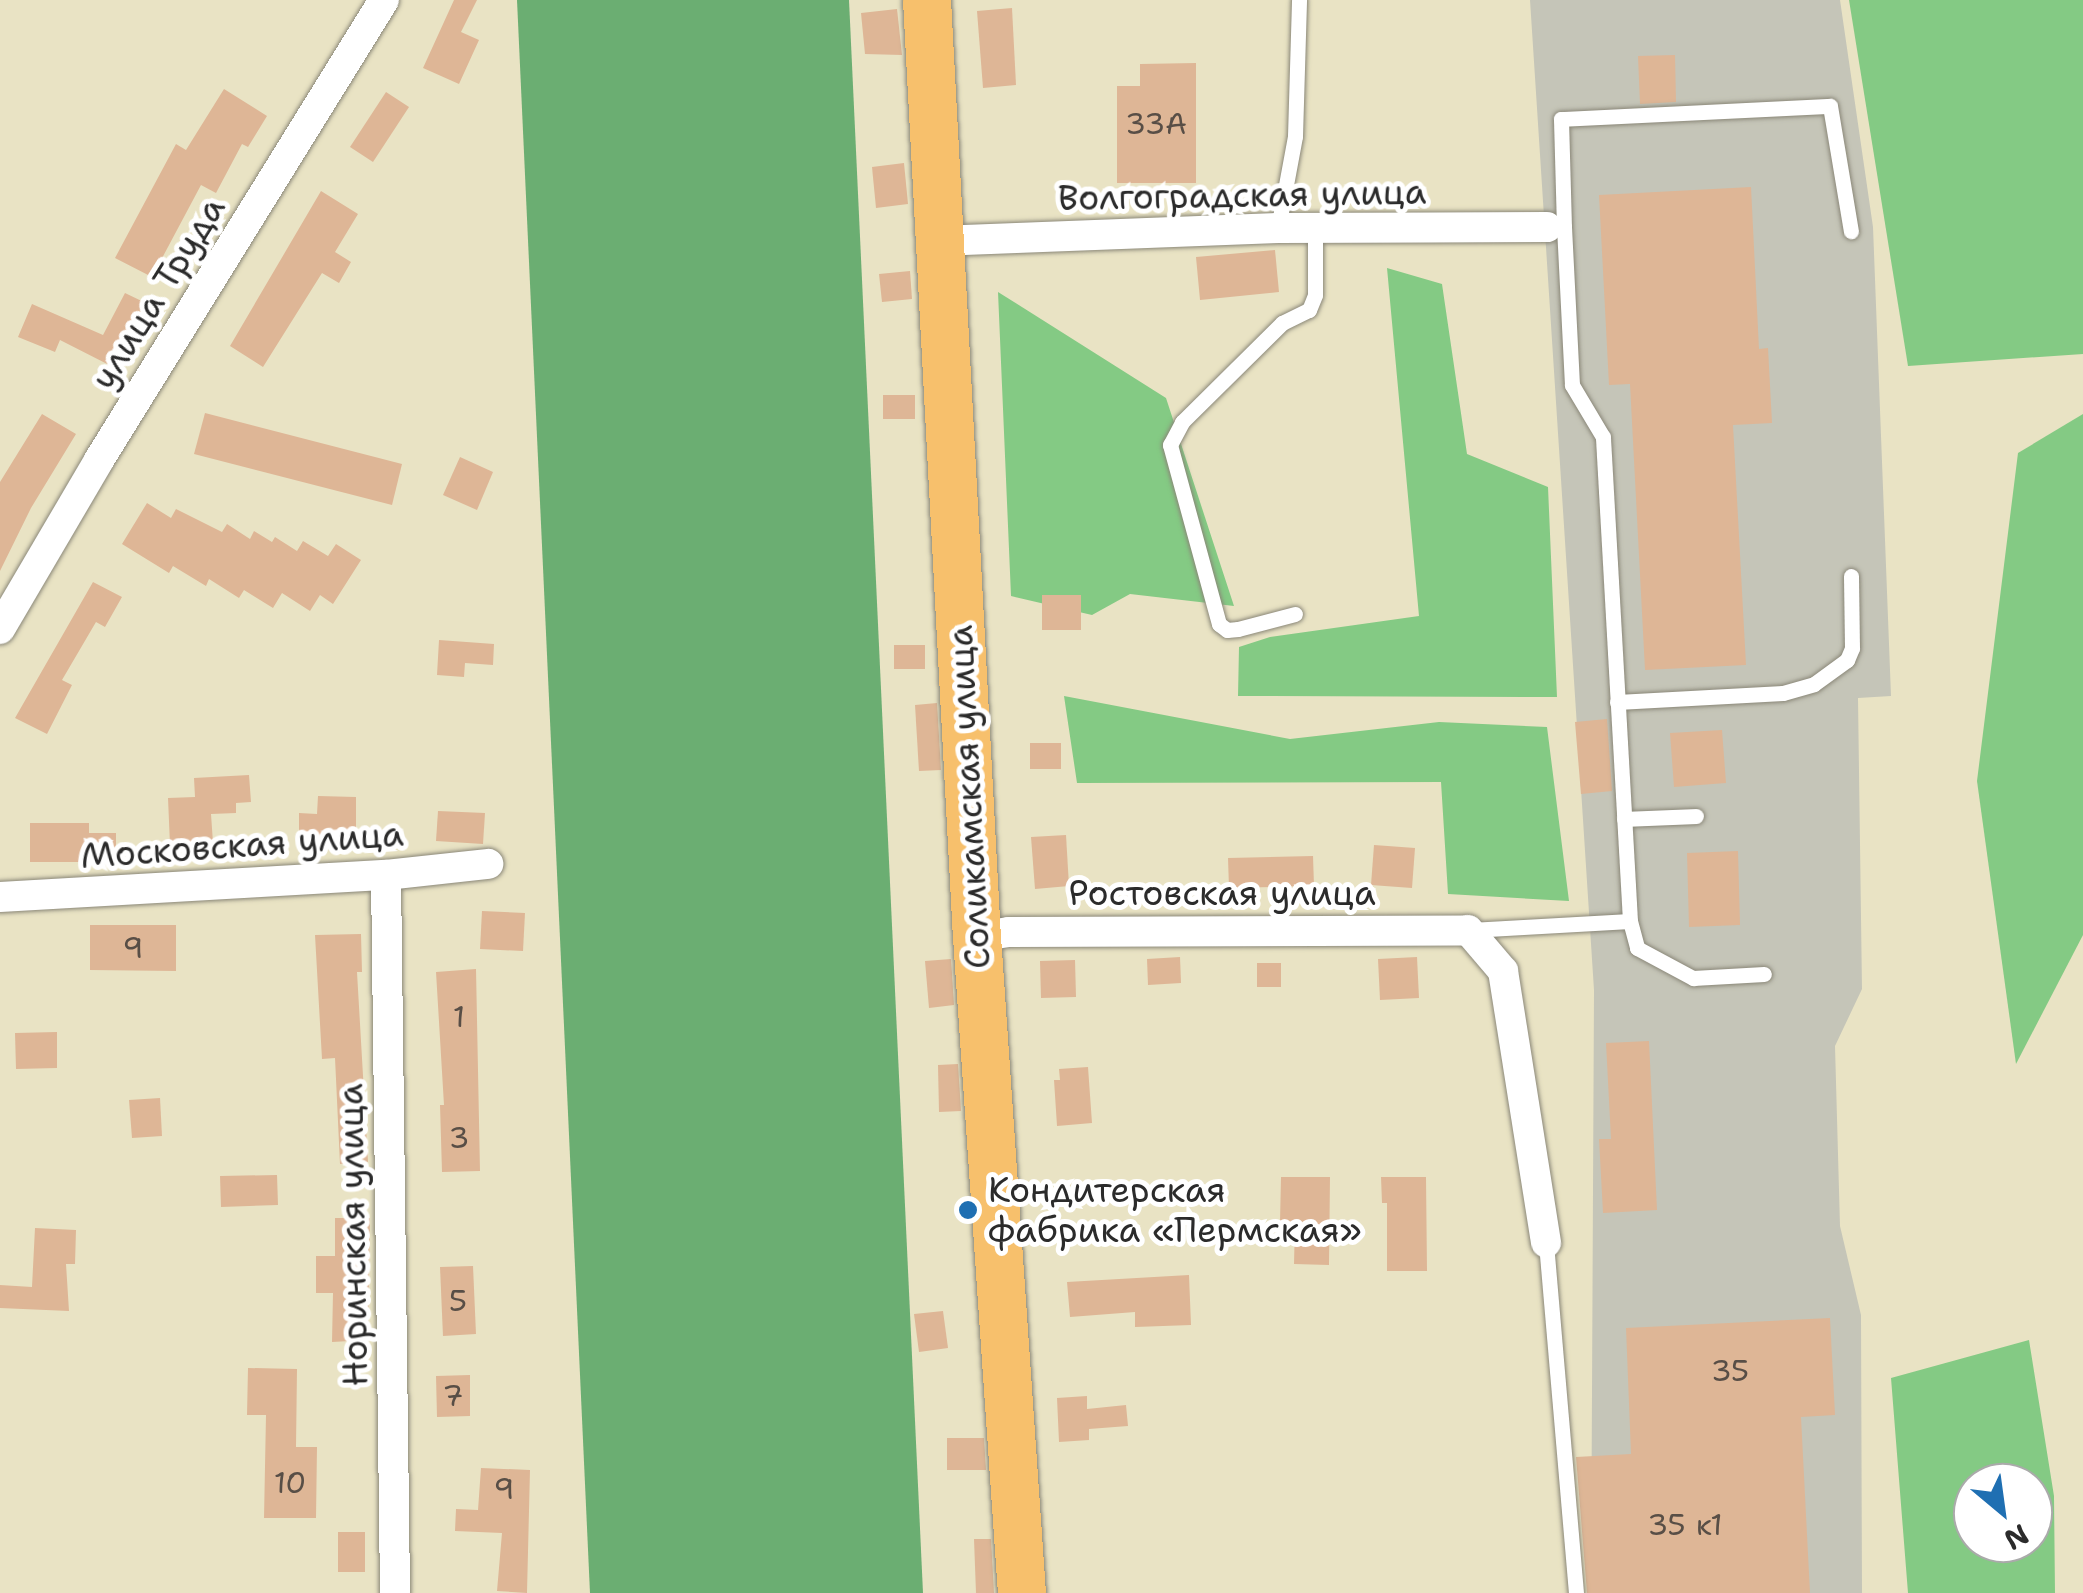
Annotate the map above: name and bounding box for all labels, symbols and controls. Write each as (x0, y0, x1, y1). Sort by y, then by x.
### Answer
house number: 33А (1125, 106, 1187, 142)
street label: Волгоградская улица (1057, 171, 1427, 219)
street label: улица Труда (82, 189, 234, 397)
street label: Соликамская улица (939, 624, 999, 970)
street label: Московская улица (79, 813, 405, 877)
street label: Ростовская улица (1068, 872, 1376, 914)
house number: 9 (123, 930, 143, 966)
house number: 1 (453, 999, 465, 1035)
street label: Норинская улица (329, 1083, 377, 1387)
house number: 3 (449, 1120, 469, 1156)
place label: Кондитерская фабрика «Пермская» (988, 1169, 1362, 1251)
marker: Кондитерская фабрика «Пермская» (957, 1199, 979, 1221)
house number: 5 (449, 1283, 467, 1319)
house number: 35 (1711, 1353, 1749, 1389)
house number: 7 (443, 1378, 463, 1414)
north arrow (1953, 1463, 2053, 1563)
house number: 10 (274, 1465, 306, 1501)
house number: 9 (494, 1471, 514, 1507)
house number: 35 к1 (1647, 1507, 1723, 1543)
text: N (1998, 1515, 2035, 1559)

